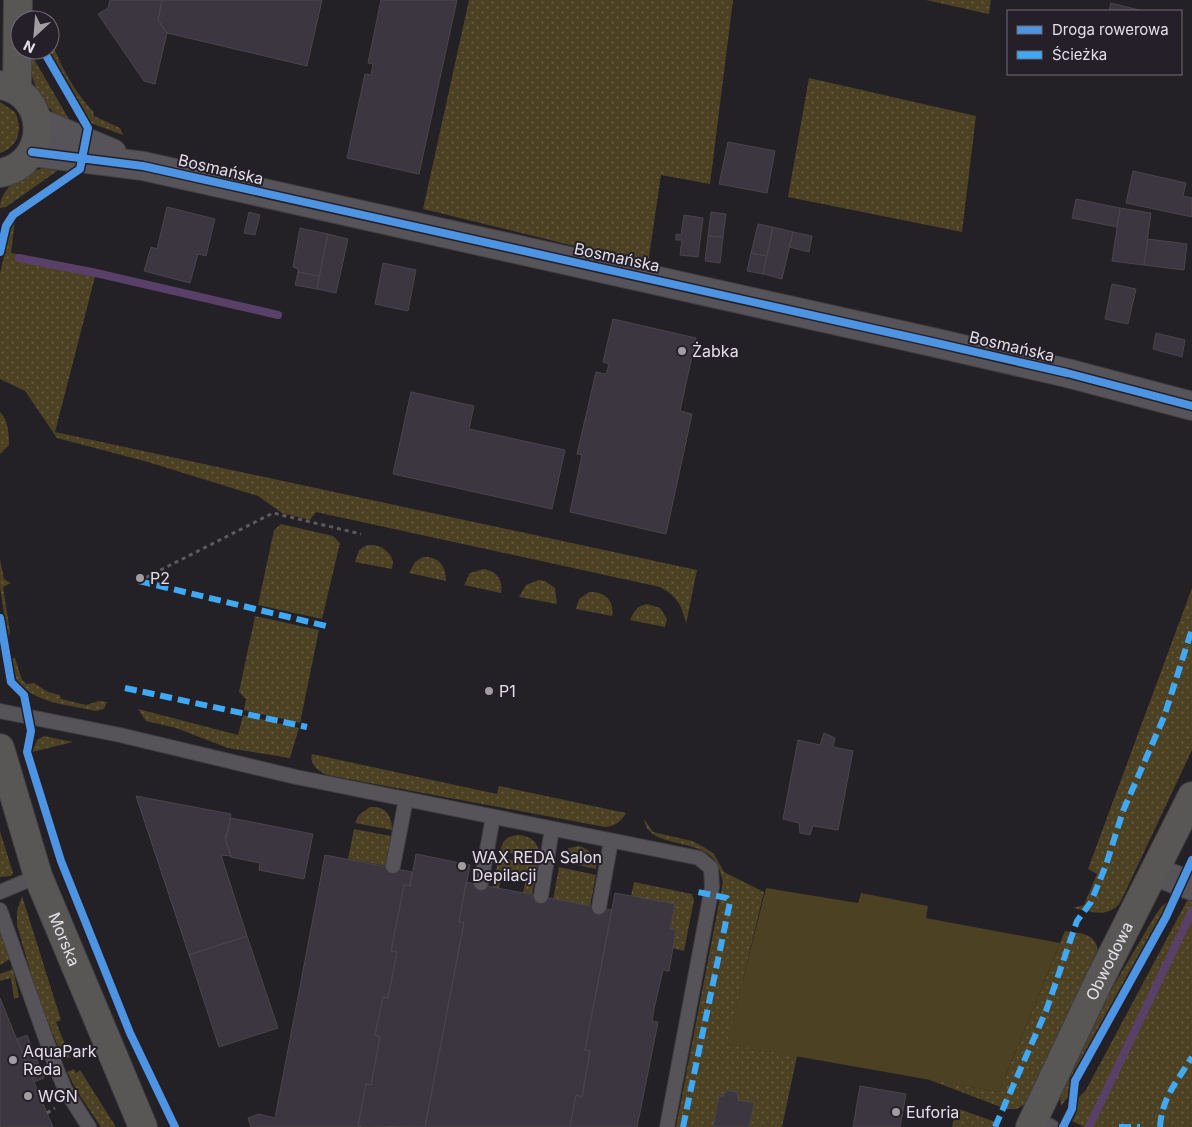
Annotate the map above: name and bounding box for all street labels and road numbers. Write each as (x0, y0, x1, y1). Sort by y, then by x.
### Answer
street label: Bosmańska (176, 149, 266, 189)
street label: Bosmańska (572, 238, 662, 276)
street label: Bosmańska (967, 326, 1057, 366)
street label: Morska (44, 909, 85, 969)
street label: Obwodowa (1081, 918, 1137, 1003)

